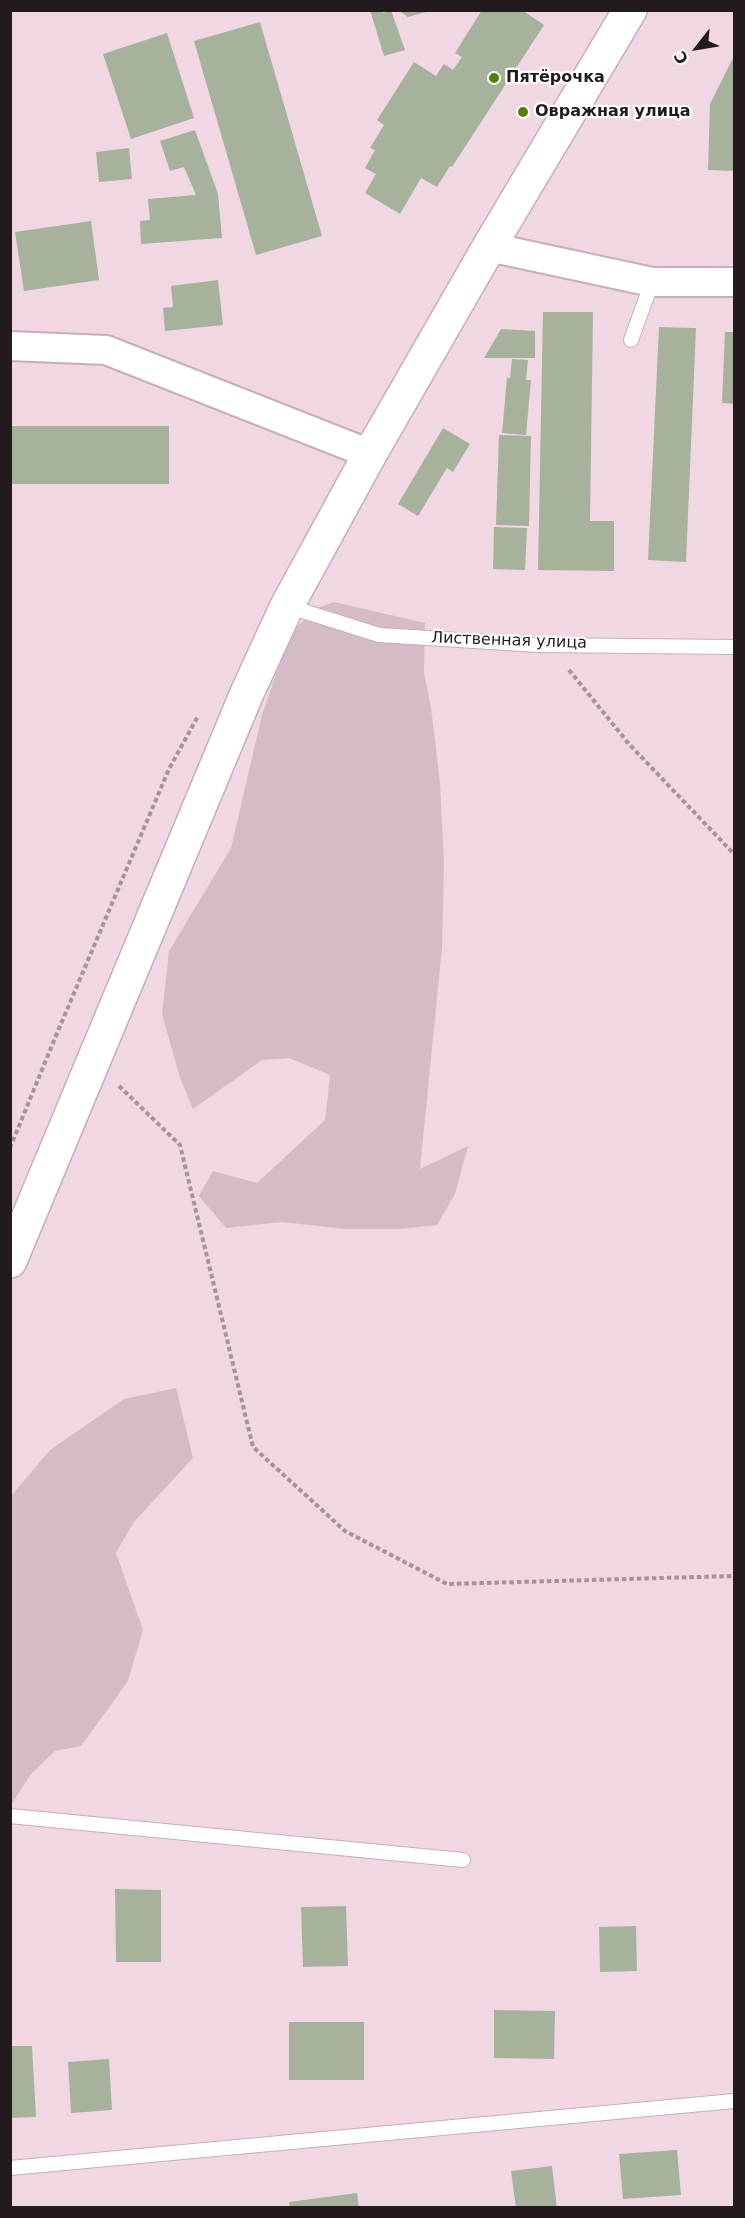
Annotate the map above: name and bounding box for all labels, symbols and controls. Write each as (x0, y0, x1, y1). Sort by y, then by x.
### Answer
north arrow (667, 18, 727, 78)
text: С (670, 48, 692, 67)
place label: Пятёрочка (506, 68, 605, 88)
marker: Пятёрочка (487, 71, 501, 85)
place label: Овражная улица (535, 102, 691, 122)
marker: Овражная улица (516, 105, 530, 119)
street label: Лиственная улица (431, 629, 587, 653)

